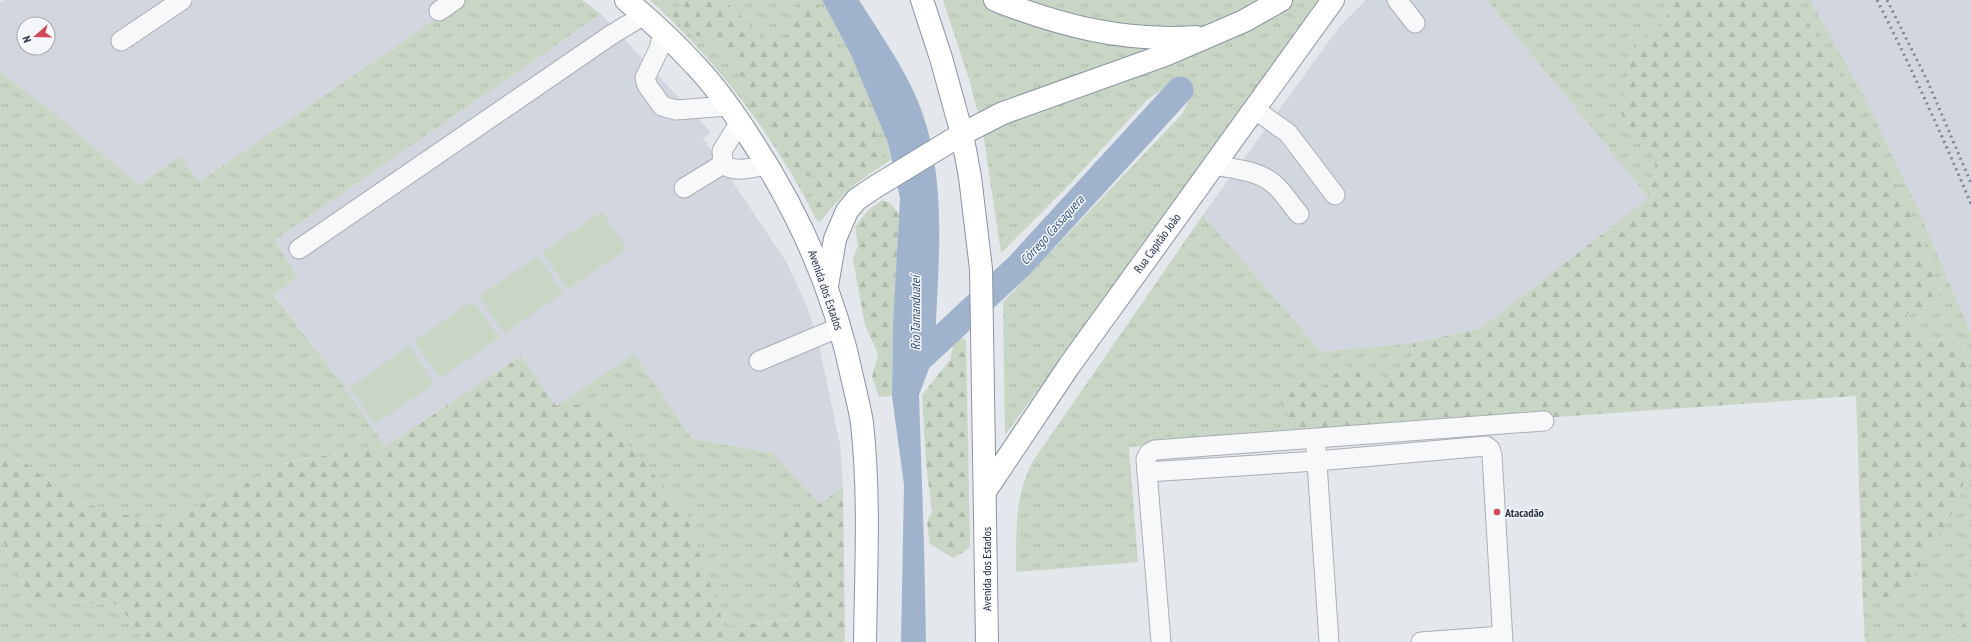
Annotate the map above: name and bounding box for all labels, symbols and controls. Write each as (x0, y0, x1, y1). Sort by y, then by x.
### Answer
north arrow (16, 16, 56, 56)
text: N (19, 34, 34, 45)
water label: Córrego Cassaquera (1016, 191, 1088, 268)
street label: Rua Capitão João (1130, 210, 1184, 276)
street label: Avenida dos Estados (805, 248, 847, 332)
water label: Rio Tamanduateí (907, 274, 924, 350)
place label: Atacadão (1504, 505, 1545, 520)
marker: Atacadão (1492, 507, 1502, 517)
street label: Avenida dos Estados (979, 527, 994, 611)

